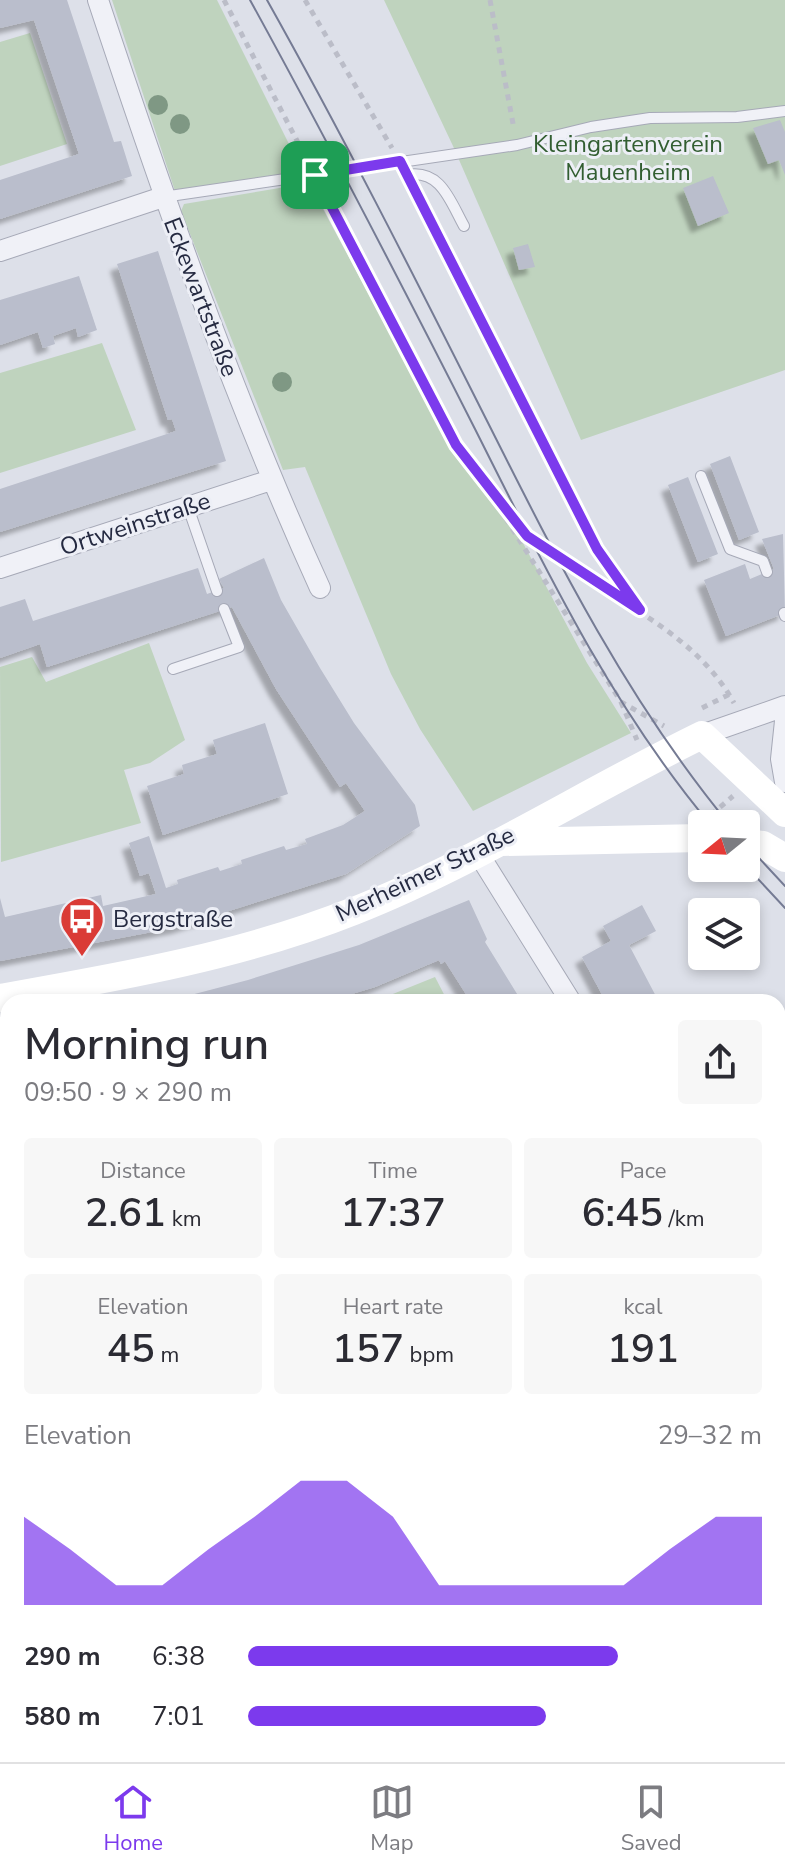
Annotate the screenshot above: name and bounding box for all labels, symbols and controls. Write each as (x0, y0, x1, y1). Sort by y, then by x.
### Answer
park label: Kleingartenverein Mauenheim (533, 128, 723, 188)
pin (281, 141, 349, 209)
icon: arrive (293, 153, 337, 197)
street label: Eckewartstraße (156, 213, 246, 381)
street label: Ortweinstraße (56, 485, 214, 563)
north arrow (688, 810, 760, 882)
map controls (688, 810, 760, 970)
street label: Merheimer Straße (330, 819, 520, 929)
bus stop icon: Bergstraße (58, 895, 106, 958)
button: layers (688, 898, 760, 970)
place label: Bergstraße (113, 903, 233, 935)
text: Morning run (24, 1015, 269, 1075)
button: share (678, 1020, 762, 1104)
text: 09:50 · 9 × 290 m (24, 1075, 232, 1110)
text: Distance (100, 1156, 186, 1186)
text: Time (369, 1156, 417, 1186)
text: Pace (620, 1156, 666, 1186)
text: 2.61 (85, 1186, 166, 1240)
text: 17:37 (340, 1186, 446, 1240)
text: 6:45 (581, 1186, 663, 1240)
text: km (166, 1204, 201, 1234)
text: /km (663, 1204, 705, 1234)
text: Elevation (97, 1292, 189, 1322)
text: Heart rate (343, 1292, 443, 1322)
text: kcal (624, 1292, 663, 1322)
text: 45 (107, 1322, 155, 1376)
text: 157 (332, 1322, 404, 1376)
text: 191 (607, 1322, 679, 1376)
text: m (155, 1340, 179, 1370)
text: bpm (404, 1340, 454, 1370)
text: Elevation (24, 1418, 132, 1453)
text: 29–32 m (658, 1418, 762, 1453)
text: 290 m (24, 1639, 101, 1674)
text: 6:38 (152, 1639, 205, 1674)
text: 580 m (24, 1699, 101, 1734)
text: 7:01 (152, 1699, 205, 1734)
tab: Home (103, 1780, 163, 1858)
tab: Map (370, 1780, 414, 1858)
tab: Saved (621, 1780, 682, 1858)

